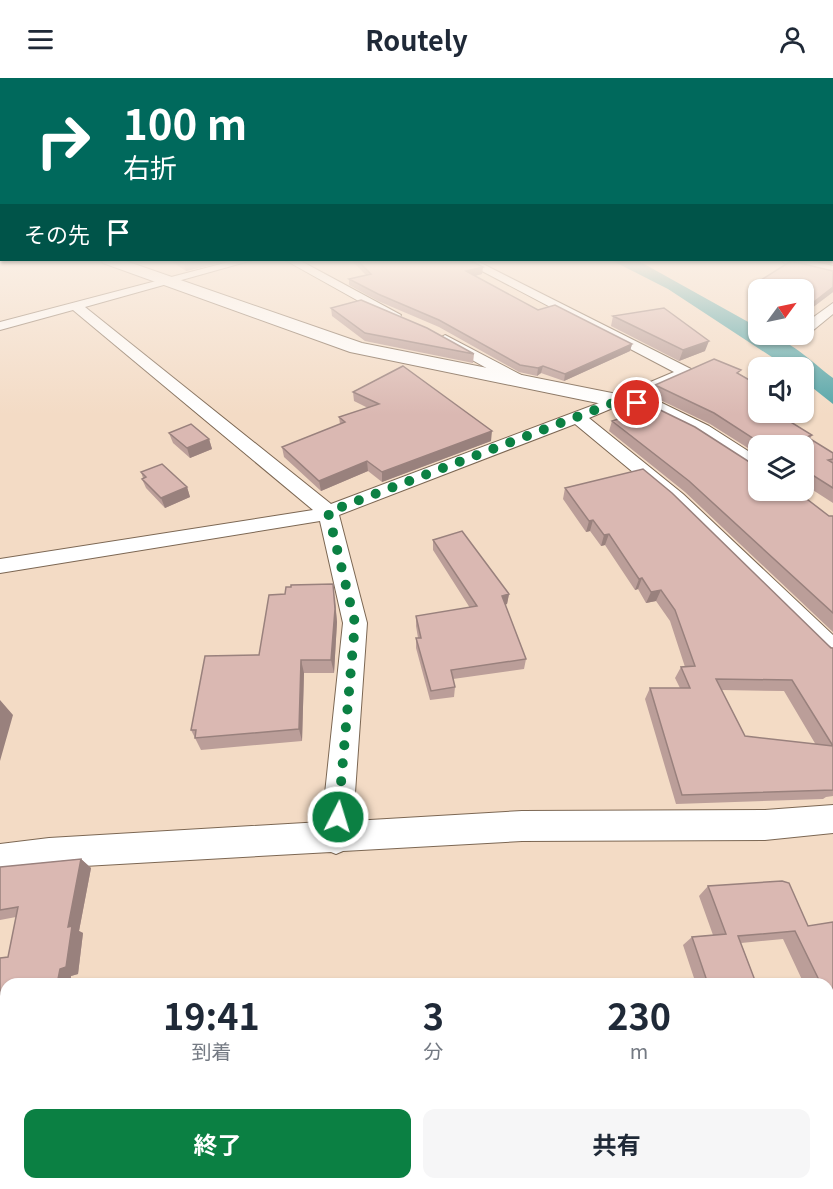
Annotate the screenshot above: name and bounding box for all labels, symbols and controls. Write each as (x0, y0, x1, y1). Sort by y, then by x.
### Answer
text: Routely (365, 20, 468, 59)
icon: menu (24, 23, 57, 56)
icon: person (776, 23, 809, 56)
text: 100 m (123, 91, 247, 152)
icon: right (24, 102, 102, 180)
text: 右折 (123, 147, 177, 186)
icon: arrive (102, 216, 135, 249)
text: その先 (24, 217, 90, 249)
north arrow (748, 279, 814, 345)
map controls (748, 279, 814, 501)
button: sound (748, 357, 814, 423)
pin (611, 377, 662, 428)
icon: arrive (620, 386, 653, 419)
button: layers (748, 435, 814, 501)
position arrow (306, 785, 370, 849)
text: 19:41 (163, 988, 260, 1040)
text: 3 (423, 988, 444, 1040)
text: 230 (607, 988, 671, 1040)
text: 到着 (191, 1036, 231, 1065)
text: 分 (423, 1036, 443, 1065)
text: m (630, 1036, 648, 1065)
button: 終了 (24, 1109, 411, 1178)
button: 共有 (423, 1109, 810, 1178)

